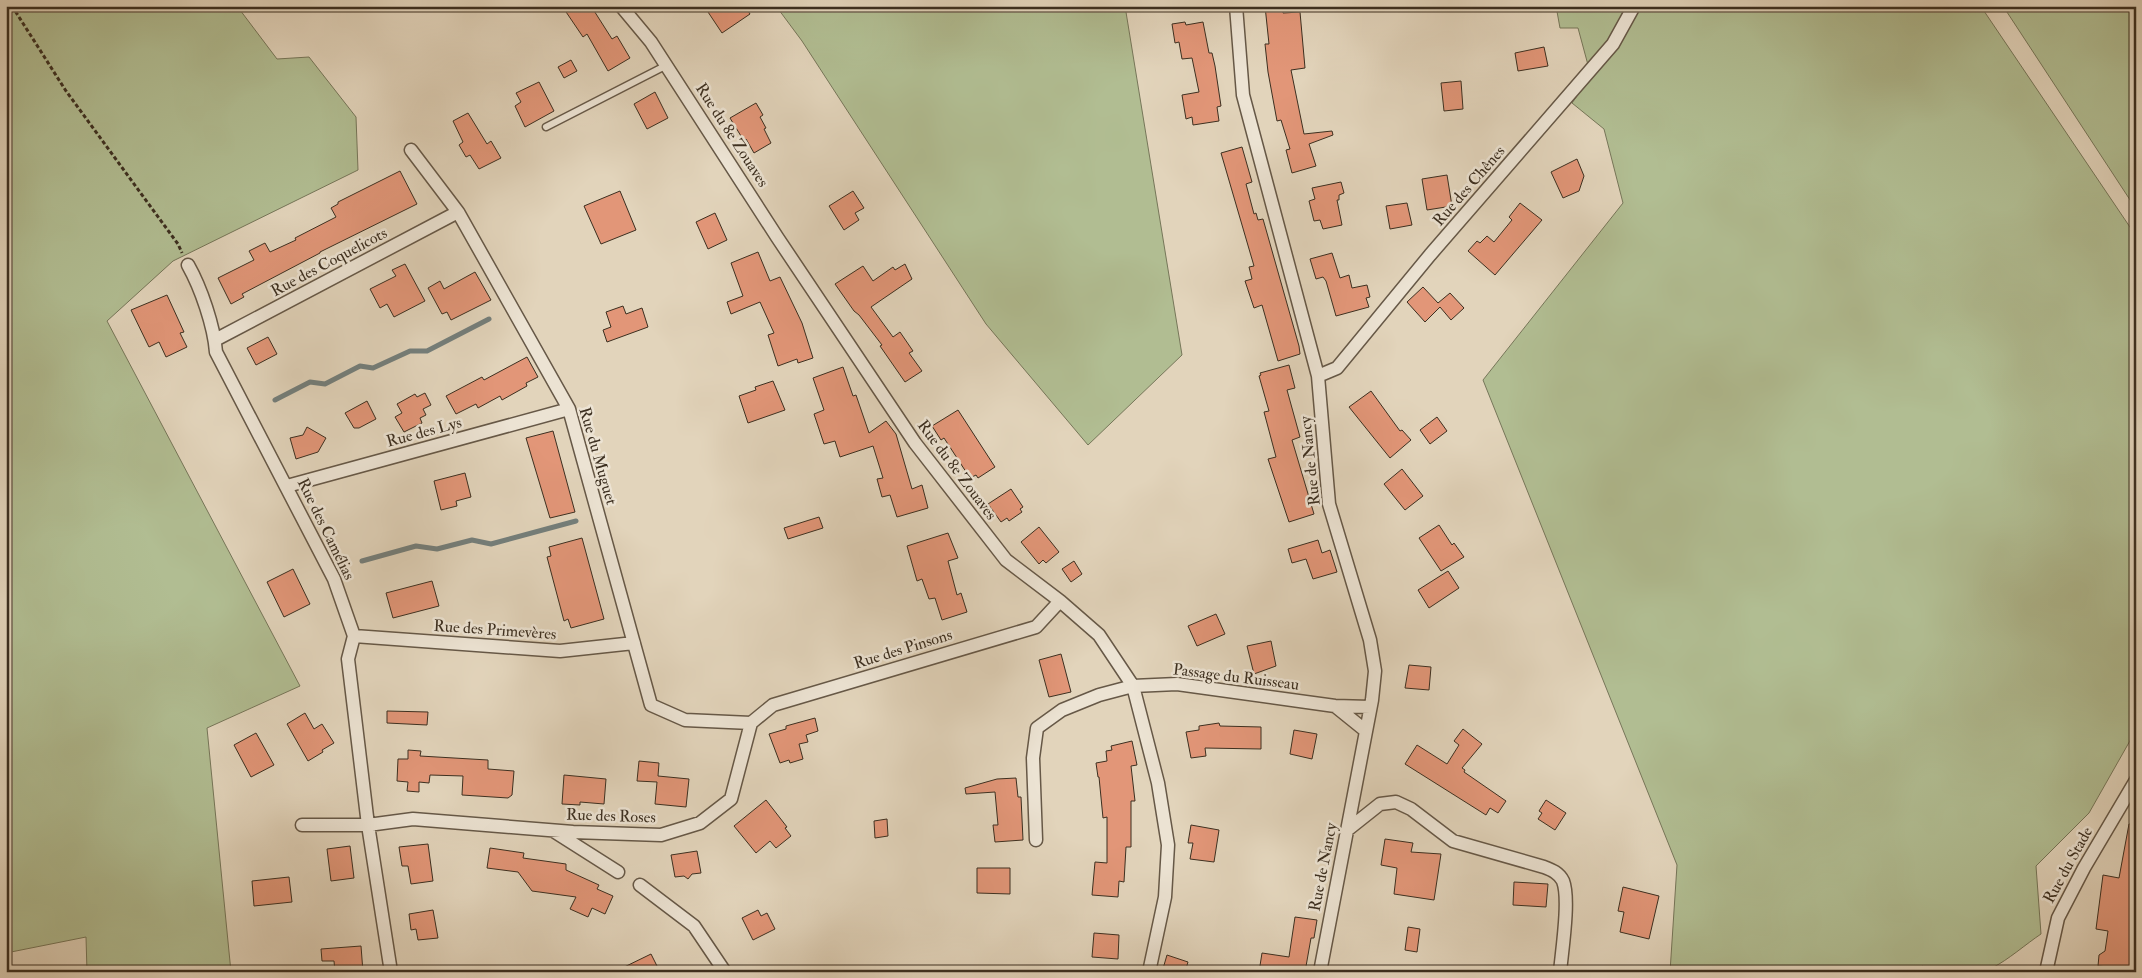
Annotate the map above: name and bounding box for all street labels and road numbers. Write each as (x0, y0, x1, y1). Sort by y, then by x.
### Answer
street label: Rue du 8e Zouaves (691, 79, 773, 191)
street label: Rue des Chênes (1429, 142, 1509, 230)
street label: Rue des Coquelicots (267, 223, 391, 301)
street label: Rue du Muguet (574, 405, 622, 507)
street label: Rue des Lys (384, 412, 464, 452)
street label: Rue de Nancy (1295, 414, 1325, 507)
street label: Rue du 8e Zouaves (913, 416, 1001, 524)
street label: Rue des Camélias (293, 475, 359, 583)
street label: Rue des Primevères (433, 616, 557, 644)
street label: Rue des Pinsons (851, 625, 955, 673)
street label: Passage du Ruisseau (1172, 659, 1300, 695)
street label: Rue des Roses (566, 804, 656, 828)
street label: Rue de Nancy (1305, 820, 1342, 913)
street label: Rue du Stade (2039, 823, 2097, 907)

